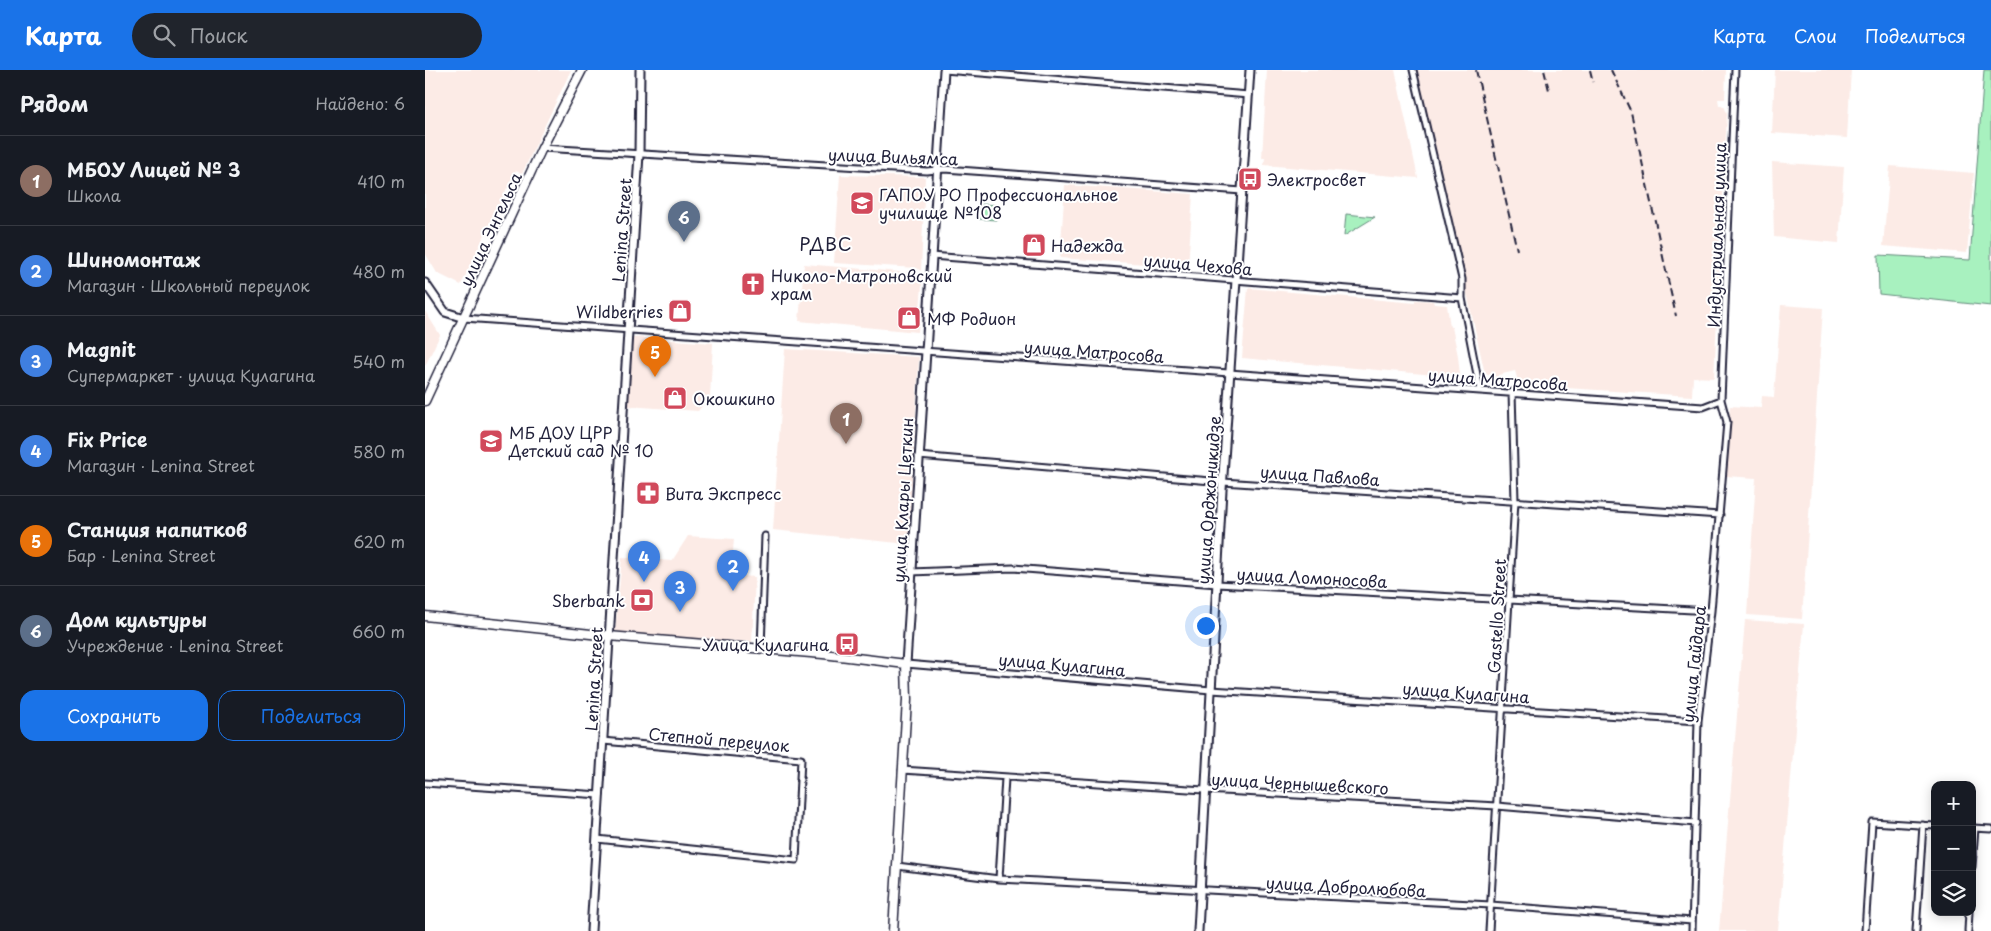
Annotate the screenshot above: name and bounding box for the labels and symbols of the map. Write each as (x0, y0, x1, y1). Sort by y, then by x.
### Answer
street label: улица Вильямса (828, 142, 958, 170)
street label: Индустриальная улица (1701, 142, 1731, 328)
bus stop icon: Электросвет (1237, 166, 1263, 192)
place label: Электросвет (1267, 167, 1366, 191)
street label: улица Энгельса (453, 168, 527, 290)
street label: Lenina Street (605, 177, 637, 283)
place label: ГАПОУ РО Профессиональное училище №108 (879, 182, 1118, 224)
school or university icon: ГАПОУ РО Профессиональное училище №108 (849, 190, 875, 216)
pin: 6 (668, 201, 700, 242)
district label: РДВС (799, 230, 853, 257)
shop icon: Надежда (1021, 232, 1047, 258)
place label: Надежда (1051, 233, 1124, 257)
street label: улица Чехова (1143, 247, 1253, 281)
place label: Николо-Матроновский храм (771, 263, 952, 305)
church icon: Николо-Матроновский храм (740, 271, 766, 297)
shop icon: Wildberries (667, 298, 693, 324)
place label: Wildberries (576, 299, 663, 323)
shop icon: МФ Родион (896, 305, 922, 331)
place label: МФ Родион (927, 306, 1016, 330)
street label: улица Матросова (1023, 334, 1165, 368)
pin: 5 (639, 336, 671, 377)
street label: улица Матросова (1427, 362, 1569, 396)
shop icon: Окошкино (662, 385, 688, 411)
place label: Окошкино (693, 386, 775, 410)
pin: 1 (830, 403, 862, 444)
street label: улица Орджоникидзе (1190, 415, 1226, 585)
street label: улица Клары Цеткин (886, 417, 918, 583)
place label: МБ ДОУ ЦРР Детский сад № 10 (508, 420, 654, 462)
school or university icon: МБ ДОУ ЦРР Детский сад № 10 (478, 428, 504, 454)
street label: улица Павлова (1259, 459, 1381, 491)
pharmacy icon: Вита Экспресс (635, 480, 661, 506)
place label: Вита Экспресс (665, 481, 781, 505)
pin: 4 (628, 541, 660, 582)
pin: 2 (717, 550, 749, 591)
street label: Gastello Street (1481, 558, 1511, 674)
street label: улица Ломоносова (1236, 561, 1388, 593)
pin: 3 (664, 571, 696, 612)
bank icon: Sberbank (629, 587, 655, 613)
place label: Sberbank (552, 588, 625, 612)
street label: улица Гайдара (1675, 604, 1711, 724)
your location (1193, 613, 1219, 639)
street label: Lenina Street (578, 626, 608, 732)
bus stop icon: Улица Кулагина (834, 631, 860, 657)
place label: Улица Кулагина (702, 632, 829, 656)
street label: улица Кулагина (998, 646, 1126, 682)
street label: улица Кулагина (1402, 676, 1530, 708)
street label: Степной переулок (647, 721, 791, 757)
street label: улица Чернышевского (1211, 766, 1389, 800)
street label: улица Добролюбова (1265, 870, 1427, 902)

